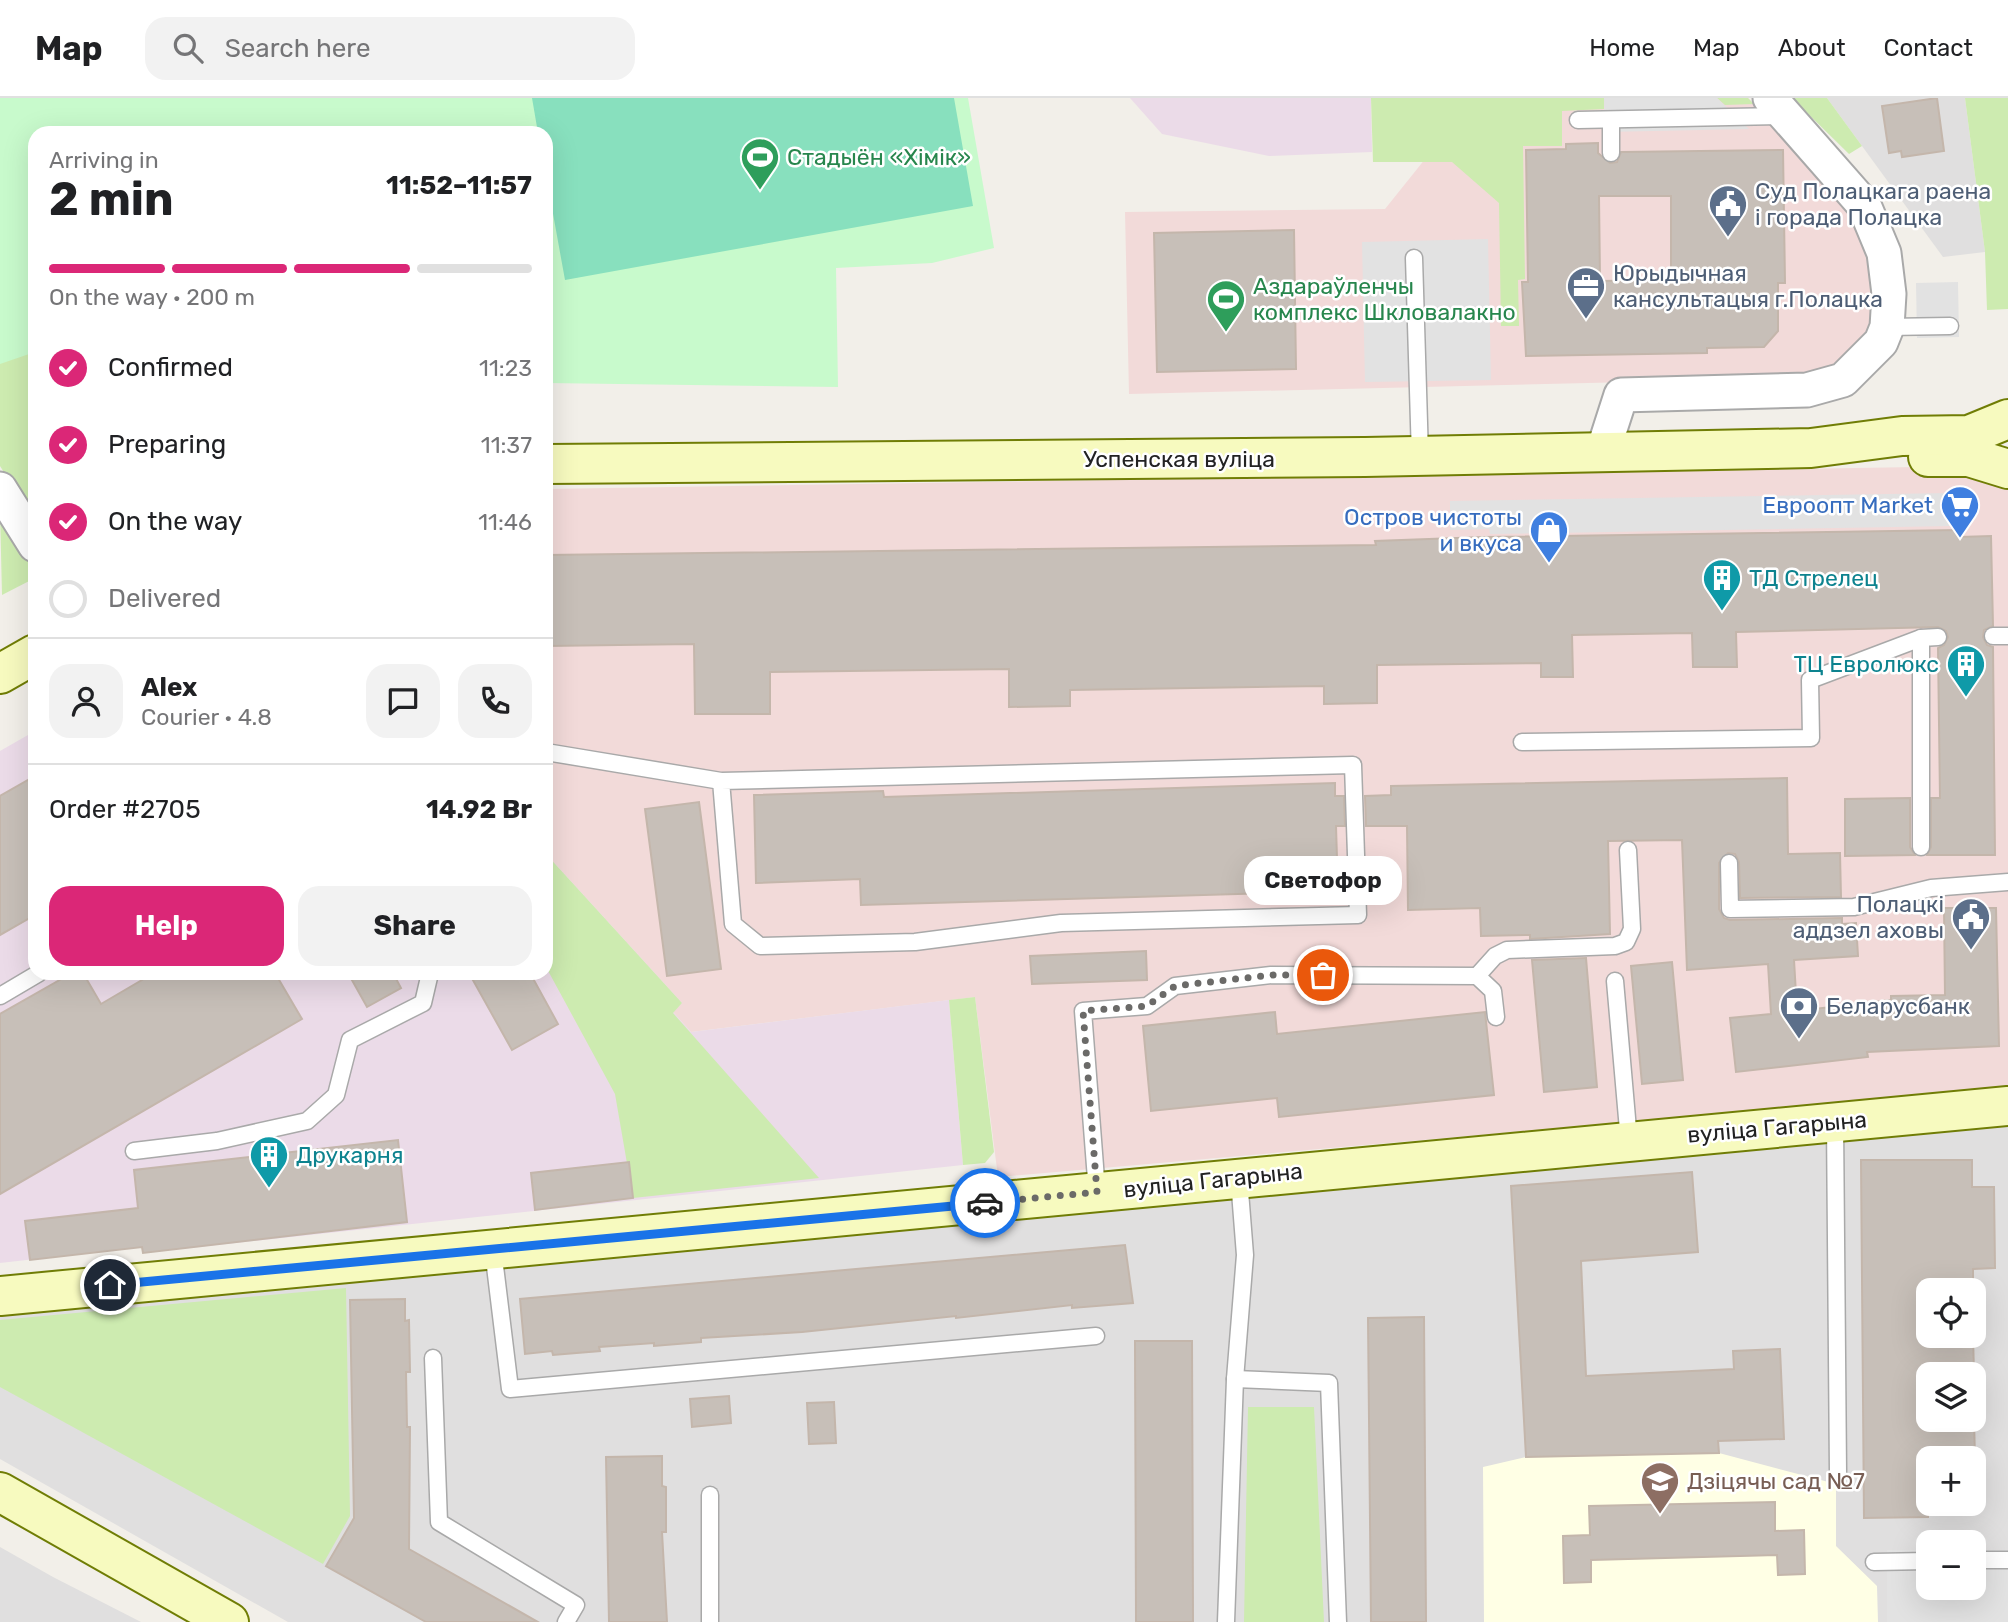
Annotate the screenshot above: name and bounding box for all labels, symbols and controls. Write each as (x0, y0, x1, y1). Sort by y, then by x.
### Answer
search box (145, 17, 635, 80)
text: Map (35, 29, 103, 68)
icon: search (169, 29, 207, 67)
text: Search here (225, 33, 370, 64)
text: Home (1589, 34, 1655, 62)
text: Map (1693, 34, 1740, 62)
text: About (1778, 34, 1846, 62)
text: Contact (1884, 34, 1973, 62)
sports icon: Стадыён «Хімік» (739, 136, 781, 191)
place label: Стадыён «Хімік» (787, 143, 971, 171)
text: Arriving in (49, 146, 159, 174)
text: 11:52–11:57 (386, 170, 532, 201)
text: 2 min (49, 172, 174, 227)
place label: Суд Полацкага раена і горада Полацка (1755, 177, 1991, 231)
public building icon: Суд Полацкага раена і горада Полацка (1707, 183, 1749, 238)
place label: Юрыдычная кансультацыя г.Полацка (1613, 259, 1883, 313)
office icon: Юрыдычная кансультацыя г.Полацка (1565, 265, 1607, 320)
place label: Аздараўленчы комплекс Шкловалакно (1253, 272, 1516, 326)
sports icon: Аздараўленчы комплекс Шкловалакно (1205, 278, 1247, 333)
text: On the way · 200 m (49, 283, 255, 311)
icon: check (49, 349, 87, 387)
text: Confirmed (108, 352, 233, 383)
text: 11:23 (479, 354, 532, 382)
icon: check (49, 426, 87, 464)
text: Preparing (108, 429, 226, 460)
text: 11:37 (481, 431, 532, 459)
street label: Успенская вуліца (1083, 445, 1275, 473)
supermarket icon: Евроопт Market (1939, 484, 1981, 539)
place label: Евроопт Market (1762, 491, 1933, 519)
icon: check (49, 503, 87, 541)
place label: Остров чистоты и вкуса (1344, 503, 1522, 557)
text: On the way (108, 506, 242, 537)
text: 11:46 (478, 508, 532, 536)
shop icon: Остров чистоты и вкуса (1528, 509, 1570, 564)
building icon: ТД Стрелец (1701, 557, 1743, 612)
place label: ТД Стрелец (1749, 564, 1878, 592)
text: Delivered (108, 583, 221, 614)
building icon: ТЦ Евролюкс (1945, 643, 1987, 698)
place label: ТЦ Евролюкс (1794, 650, 1939, 678)
button: person (49, 664, 123, 738)
button: chat (366, 664, 440, 738)
button: phone (458, 664, 532, 738)
text: Alex (141, 672, 197, 703)
text: Courier · 4.8 (141, 703, 272, 731)
text: Order #2705 (49, 794, 201, 825)
text: 14.92 Br (426, 794, 532, 825)
callout: Светофор (1244, 856, 1402, 905)
text: Светофор (1264, 866, 1382, 894)
button: Help (49, 886, 284, 966)
button: Share (298, 886, 532, 966)
place label: Полацкі аддзел аховы (1793, 890, 1944, 944)
public building icon: Полацкі аддзел аховы (1950, 896, 1992, 951)
pin (1293, 945, 1353, 1005)
icon: bag (1304, 956, 1342, 994)
bank icon: Беларусбанк (1778, 985, 1820, 1040)
place label: Беларусбанк (1826, 992, 1970, 1020)
street label: вуліца Гагарына (1686, 1105, 1868, 1149)
building icon: Друкарня (248, 1134, 290, 1189)
place label: Друкарня (296, 1141, 403, 1169)
street label: вуліца Гагарына (1122, 1157, 1304, 1203)
courier (950, 1168, 1020, 1238)
icon: car (966, 1184, 1004, 1222)
pin (80, 1255, 140, 1315)
icon: home (91, 1266, 129, 1304)
map controls (1916, 1278, 1986, 1600)
button: locate (1916, 1278, 1986, 1348)
button: layers (1916, 1362, 1986, 1432)
button: + (1916, 1446, 1986, 1516)
school or university icon: Дзіцячы сад №7 (1639, 1460, 1681, 1515)
place label: Дзіцячы сад №7 (1687, 1467, 1865, 1495)
button: − (1916, 1530, 1986, 1600)

